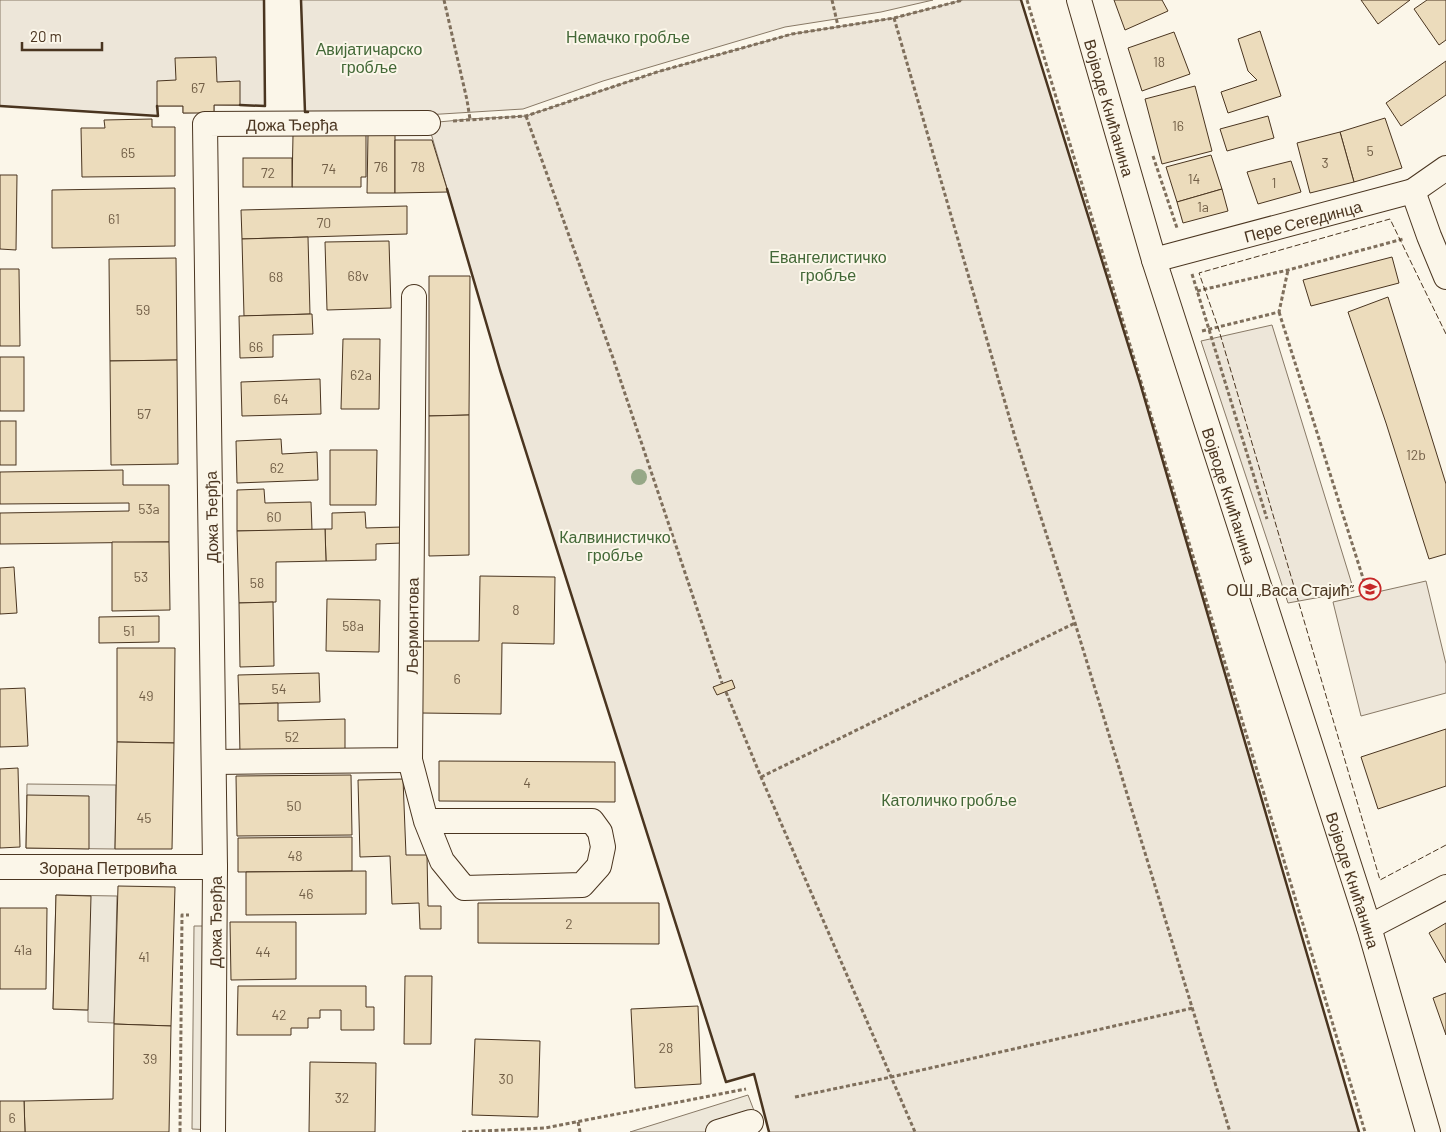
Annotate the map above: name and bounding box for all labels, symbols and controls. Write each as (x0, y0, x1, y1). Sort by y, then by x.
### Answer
scale bar (22, 20, 102, 52)
text: 20 m (30, 27, 62, 45)
park label: Немачко гробље (566, 27, 690, 46)
street label: Војводе Книћанина (1081, 37, 1139, 179)
park label: Авијатичарско гробље (316, 39, 422, 76)
house number: 18 (1153, 53, 1165, 70)
house number: 67 (191, 79, 205, 96)
street label: Дожа Ђерђа (246, 114, 338, 133)
house number: 16 (1172, 117, 1184, 134)
house number: 5 (1366, 142, 1374, 159)
house number: 65 (121, 144, 135, 161)
house number: 3 (1321, 154, 1329, 171)
house number: 76 (374, 158, 388, 175)
house number: 78 (411, 158, 425, 175)
house number: 74 (322, 160, 336, 177)
house number: 72 (261, 164, 275, 181)
house number: 14 (1188, 170, 1200, 187)
house number: 1 (1272, 174, 1276, 191)
street label: Пере Сегединца (1242, 196, 1364, 245)
house number: 1a (1197, 198, 1209, 215)
house number: 61 (108, 210, 120, 227)
house number: 70 (317, 214, 331, 231)
park label: Евангелистичко гробље (769, 247, 887, 284)
house number: 68v (347, 267, 369, 284)
house number: 68 (269, 268, 283, 285)
house number: 59 (136, 301, 150, 318)
house number: 66 (249, 338, 263, 355)
house number: 62a (350, 366, 372, 383)
house number: 64 (274, 390, 288, 407)
house number: 57 (137, 405, 151, 422)
street label: Војводе Книћанина (1199, 425, 1261, 566)
house number: 12b (1406, 446, 1426, 463)
house number: 62 (270, 459, 284, 476)
street label: Дожа Ђерђа (201, 471, 221, 563)
house number: 53a (138, 500, 160, 517)
house number: 60 (266, 508, 282, 525)
park label: Калвинистичко гробље (559, 527, 671, 564)
house number: 53 (134, 568, 148, 585)
house number: 58 (250, 574, 264, 591)
street label: Љермонтова (401, 577, 421, 674)
school or university icon: ОШ „Васа Стајић” (1358, 577, 1382, 601)
place label: ОШ „Васа Стајић” (1226, 580, 1355, 599)
house number: 8 (512, 601, 520, 618)
house number: 58a (342, 617, 364, 634)
house number: 51 (123, 622, 135, 639)
house number: 6 (453, 670, 461, 687)
house number: 54 (272, 680, 286, 697)
house number: 49 (138, 687, 154, 704)
house number: 52 (285, 728, 299, 745)
house number: 4 (523, 774, 531, 791)
park label: Католичко гробље (881, 790, 1017, 809)
house number: 50 (286, 797, 302, 814)
house number: 45 (137, 809, 151, 826)
street label: Војводе Книћанина (1323, 810, 1384, 950)
house number: 48 (287, 847, 303, 864)
street label: Зорана Петровића (39, 858, 177, 877)
street label: Дожа Ђерђа (205, 876, 224, 968)
house number: 46 (299, 885, 313, 902)
house number: 2 (565, 915, 573, 932)
house number: 41a (14, 941, 32, 958)
house number: 44 (255, 943, 271, 960)
house number: 41 (138, 948, 150, 965)
house number: 42 (271, 1006, 287, 1023)
house number: 28 (659, 1039, 673, 1056)
house number: 39 (143, 1050, 157, 1067)
house number: 30 (498, 1070, 514, 1087)
house number: 32 (335, 1089, 349, 1106)
house number: 6 (8, 1109, 16, 1126)

